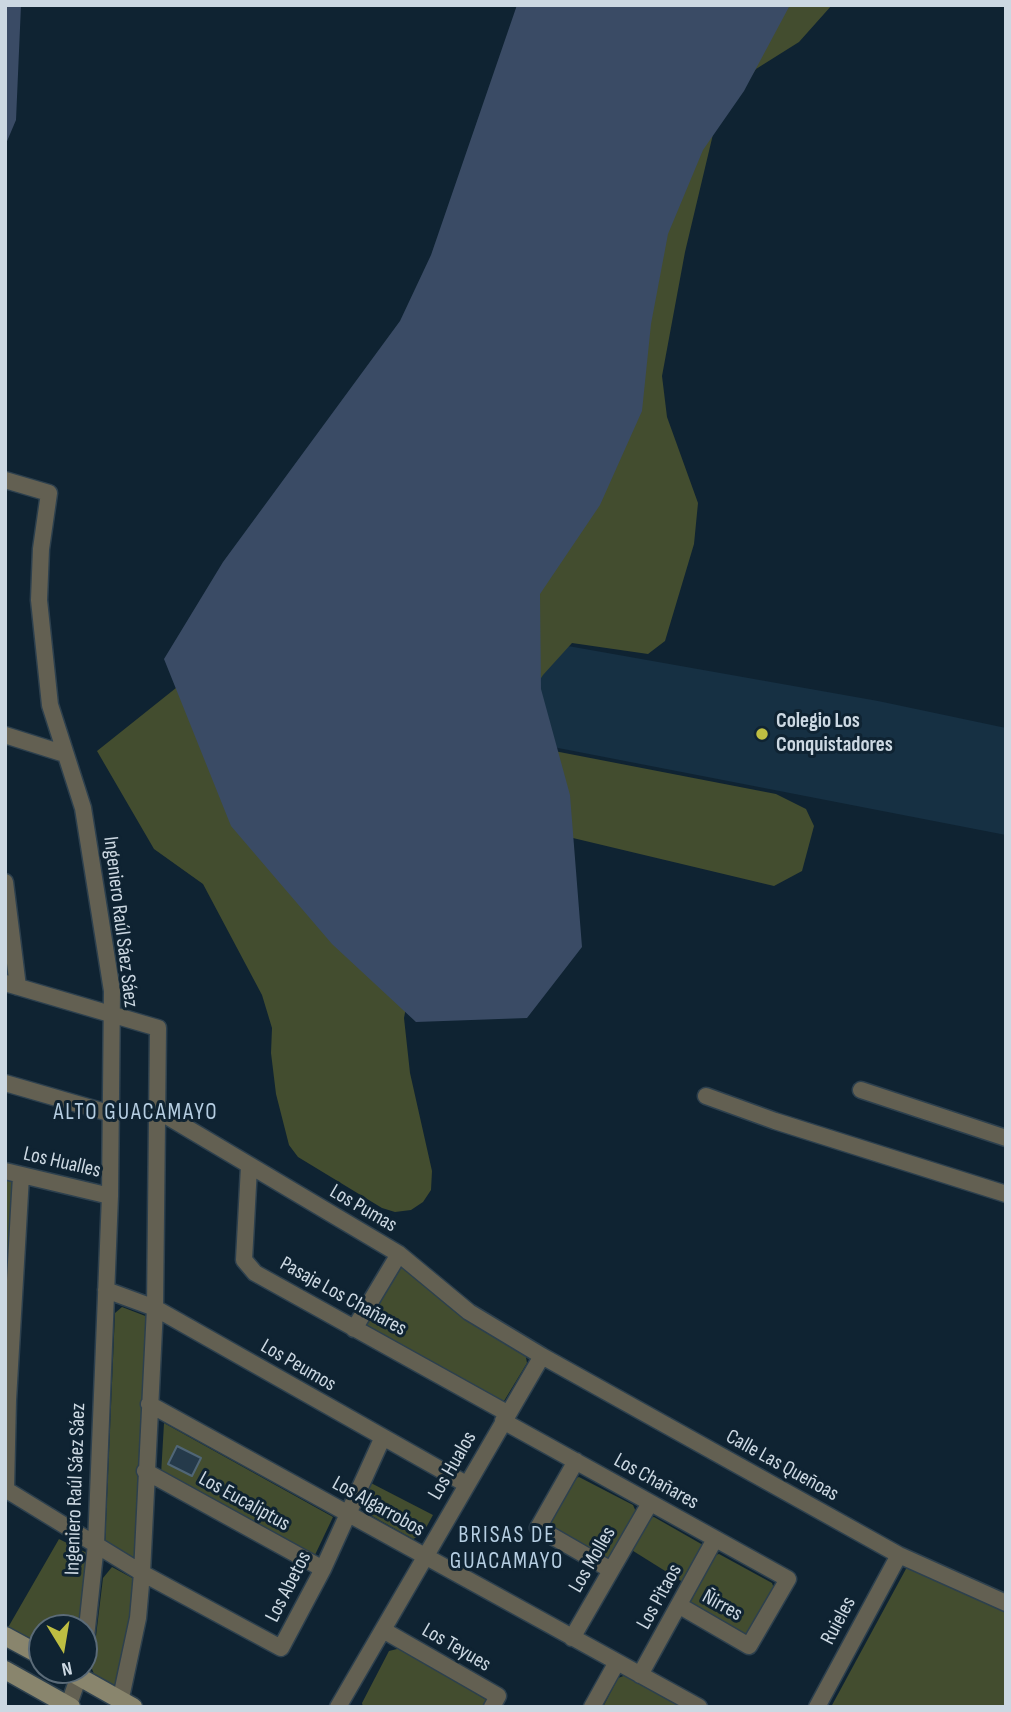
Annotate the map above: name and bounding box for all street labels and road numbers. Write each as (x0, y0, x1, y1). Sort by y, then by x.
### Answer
street label: Ingeniero Raúl Sáez Sáez (97, 835, 143, 1009)
street label: Los Hualles (21, 1142, 103, 1184)
street label: Los Pumas (325, 1180, 401, 1238)
street label: Pasaje Los Chañares (275, 1252, 411, 1342)
street label: Los Peumos (256, 1334, 340, 1398)
street label: Ingeniero Raúl Sáez Sáez (60, 1403, 92, 1575)
street label: Calle Las Queñoas (721, 1425, 843, 1507)
street label: Los Hualos (423, 1427, 483, 1505)
street label: Los Chañares (609, 1448, 703, 1516)
street label: Los Eucaliptus (194, 1467, 294, 1537)
street label: Los Algarrobos (327, 1471, 429, 1543)
street label: Los Molles (564, 1522, 622, 1598)
street label: Los Abetos (261, 1547, 317, 1627)
street label: Los Pitaos (632, 1560, 688, 1634)
street label: Ñirres (697, 1585, 747, 1627)
street label: Ruieles (816, 1593, 862, 1649)
street label: Los Teyues (417, 1618, 495, 1678)

